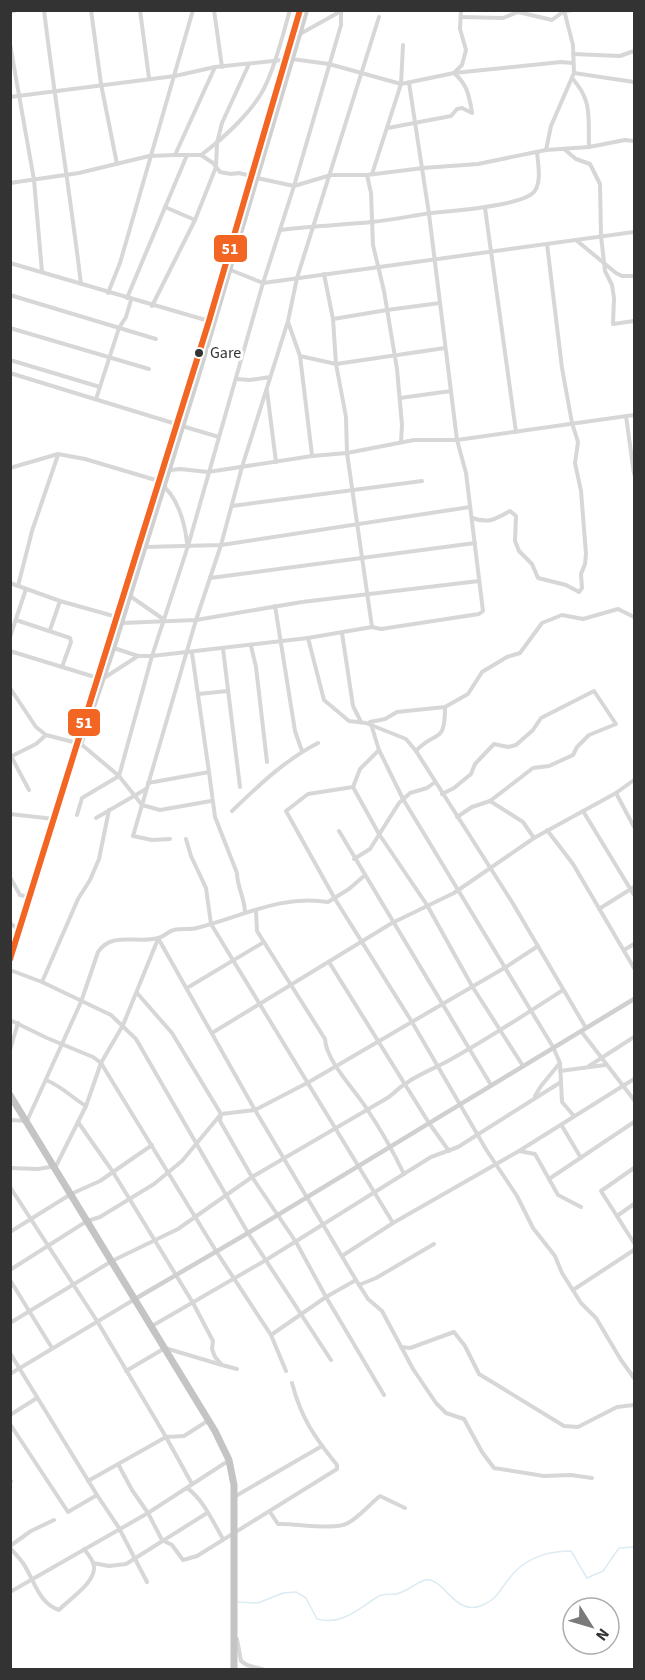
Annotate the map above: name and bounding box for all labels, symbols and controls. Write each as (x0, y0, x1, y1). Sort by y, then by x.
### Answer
line badge: 51 (213, 234, 248, 263)
text: 51 (222, 238, 238, 260)
place label: Gare (210, 342, 241, 364)
marker: Gare (193, 347, 205, 359)
line badge: 51 (67, 708, 101, 737)
text: 51 (76, 712, 92, 734)
north arrow (561, 1596, 621, 1656)
text: N (590, 1624, 614, 1645)

